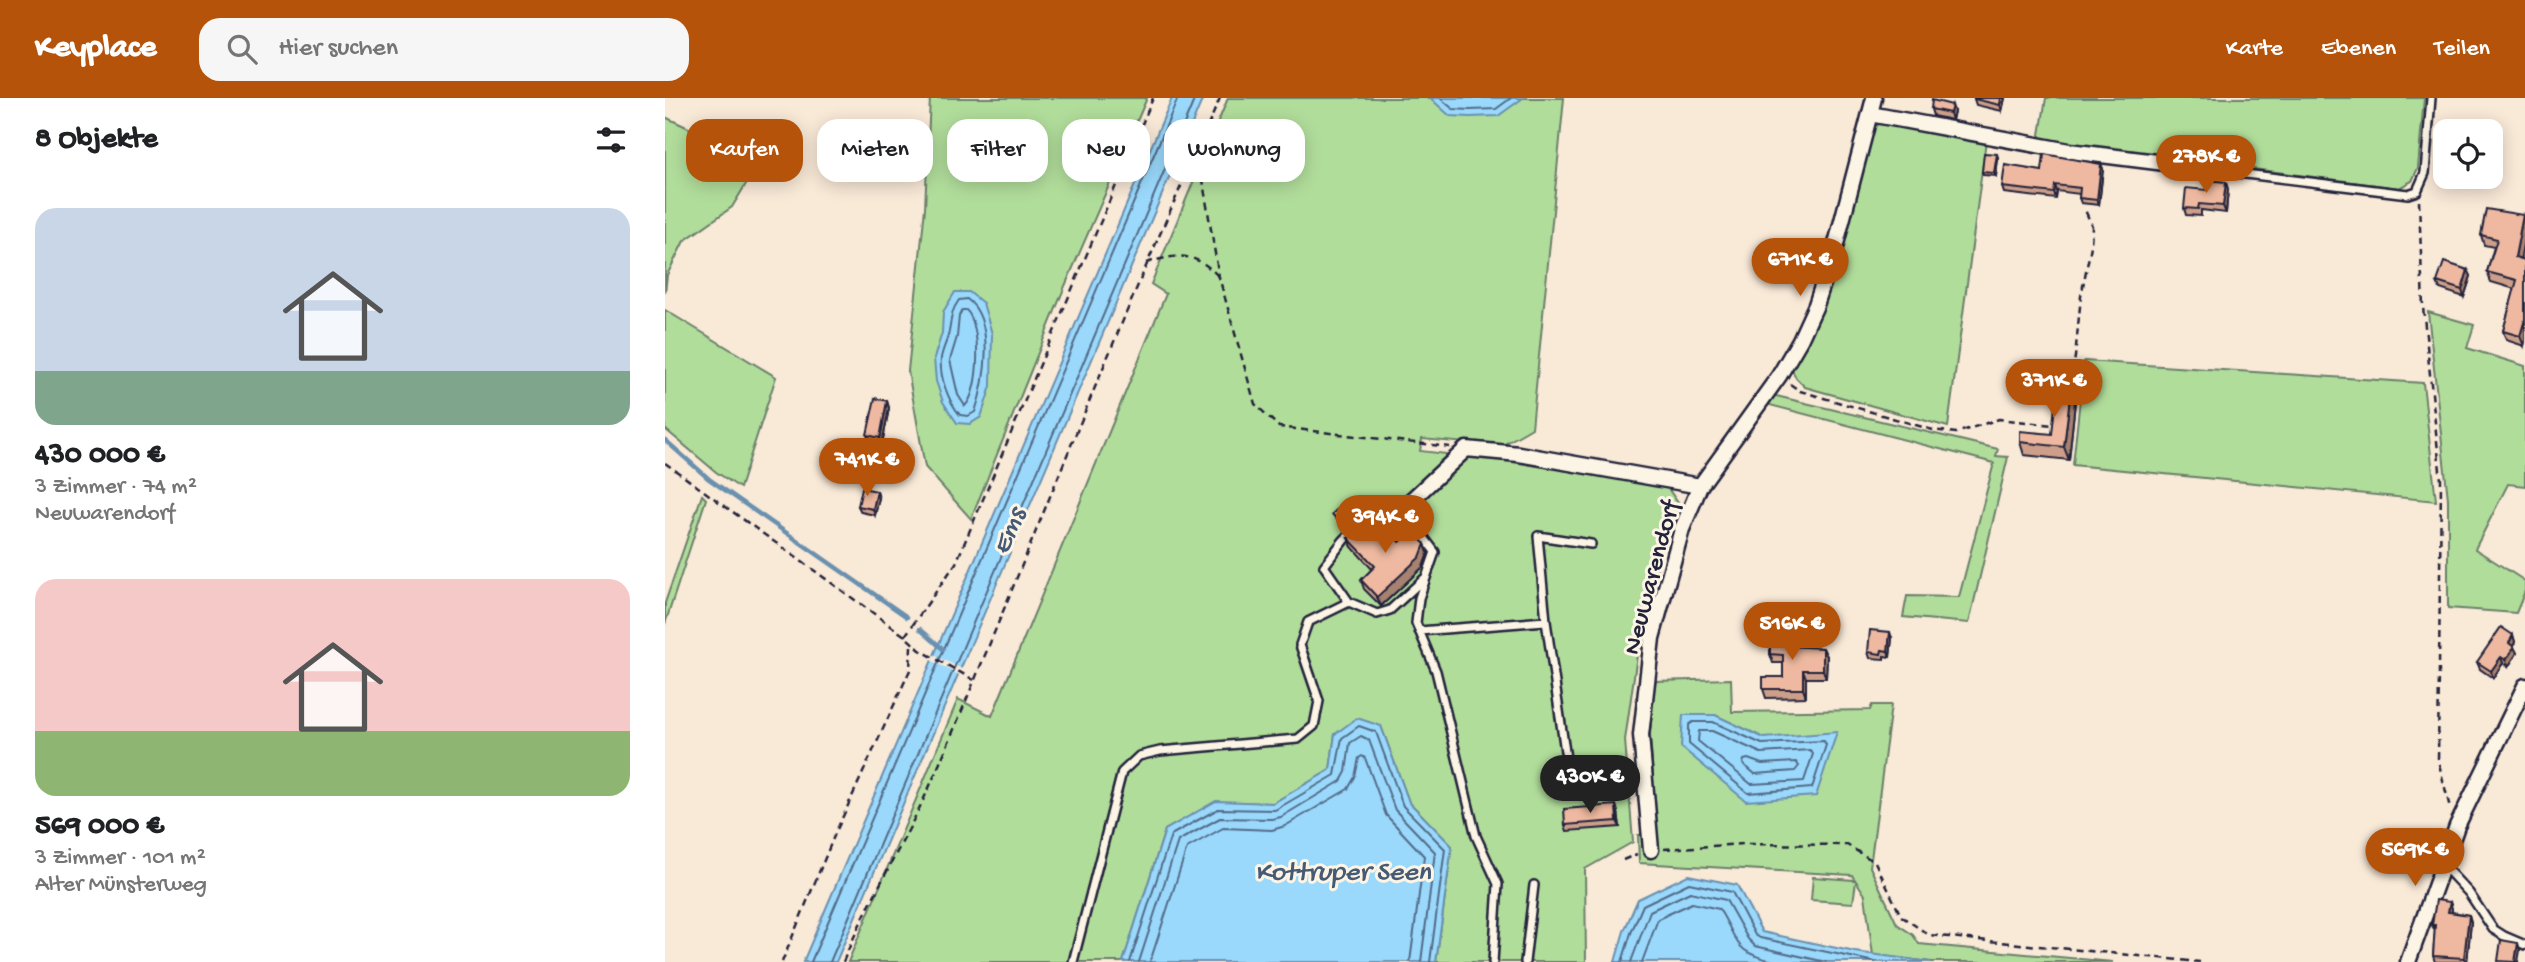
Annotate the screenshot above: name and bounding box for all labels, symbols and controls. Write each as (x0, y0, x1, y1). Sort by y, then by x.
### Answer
search box (199, 18, 689, 81)
text: Keyplace (35, 30, 157, 68)
icon: search (223, 30, 261, 68)
text: Hier suchen (279, 34, 398, 65)
text: Karte (2226, 35, 2283, 64)
text: Ebenen (2321, 35, 2396, 64)
text: Teilen (2434, 35, 2490, 64)
chip: Kaufen (686, 119, 803, 182)
chip: Mieten (817, 119, 933, 182)
chip: Filter (947, 119, 1048, 182)
chip: Neu (1062, 119, 1150, 182)
chip: Wohnung (1164, 119, 1305, 182)
map controls (2433, 119, 2503, 189)
button: locate (2433, 119, 2503, 189)
icon: filters (592, 121, 630, 159)
text: 8 Objekte (35, 123, 158, 158)
pin: 278K € (2149, 136, 2263, 195)
text: 278K € (2172, 144, 2240, 171)
pin: 671K € (1743, 238, 1857, 298)
text: 671K € (1768, 247, 1832, 274)
icon: home (270, 253, 396, 379)
pin: 371K € (1997, 360, 2111, 419)
text: 371K € (2022, 368, 2087, 395)
pin: 741K € (810, 438, 924, 498)
text: 430 000 € (35, 439, 165, 474)
text: 741K € (835, 447, 899, 474)
text: 3 Zimmer · 74 m² (35, 474, 197, 501)
pin: 394K € (1328, 496, 1442, 555)
street label: Neuwarendorf (1618, 496, 1689, 659)
text: Neuwarendorf (35, 501, 175, 528)
water label: Ems (986, 501, 1036, 560)
text: 394K € (1352, 504, 1418, 531)
pin: 516K € (1735, 602, 1849, 662)
text: 516K € (1760, 611, 1824, 638)
icon: home (270, 624, 396, 750)
pin: 430K € (1533, 756, 1647, 815)
text: 430K € (1556, 764, 1624, 791)
text: 569 000 € (35, 810, 164, 845)
pin: 569K € (2358, 828, 2472, 888)
text: 569K € (2381, 837, 2449, 864)
text: 3 Zimmer · 101 m² (35, 845, 206, 872)
water label: Kottruper Seen (1255, 857, 1432, 890)
text: Alter Münsterweg (35, 872, 207, 899)

